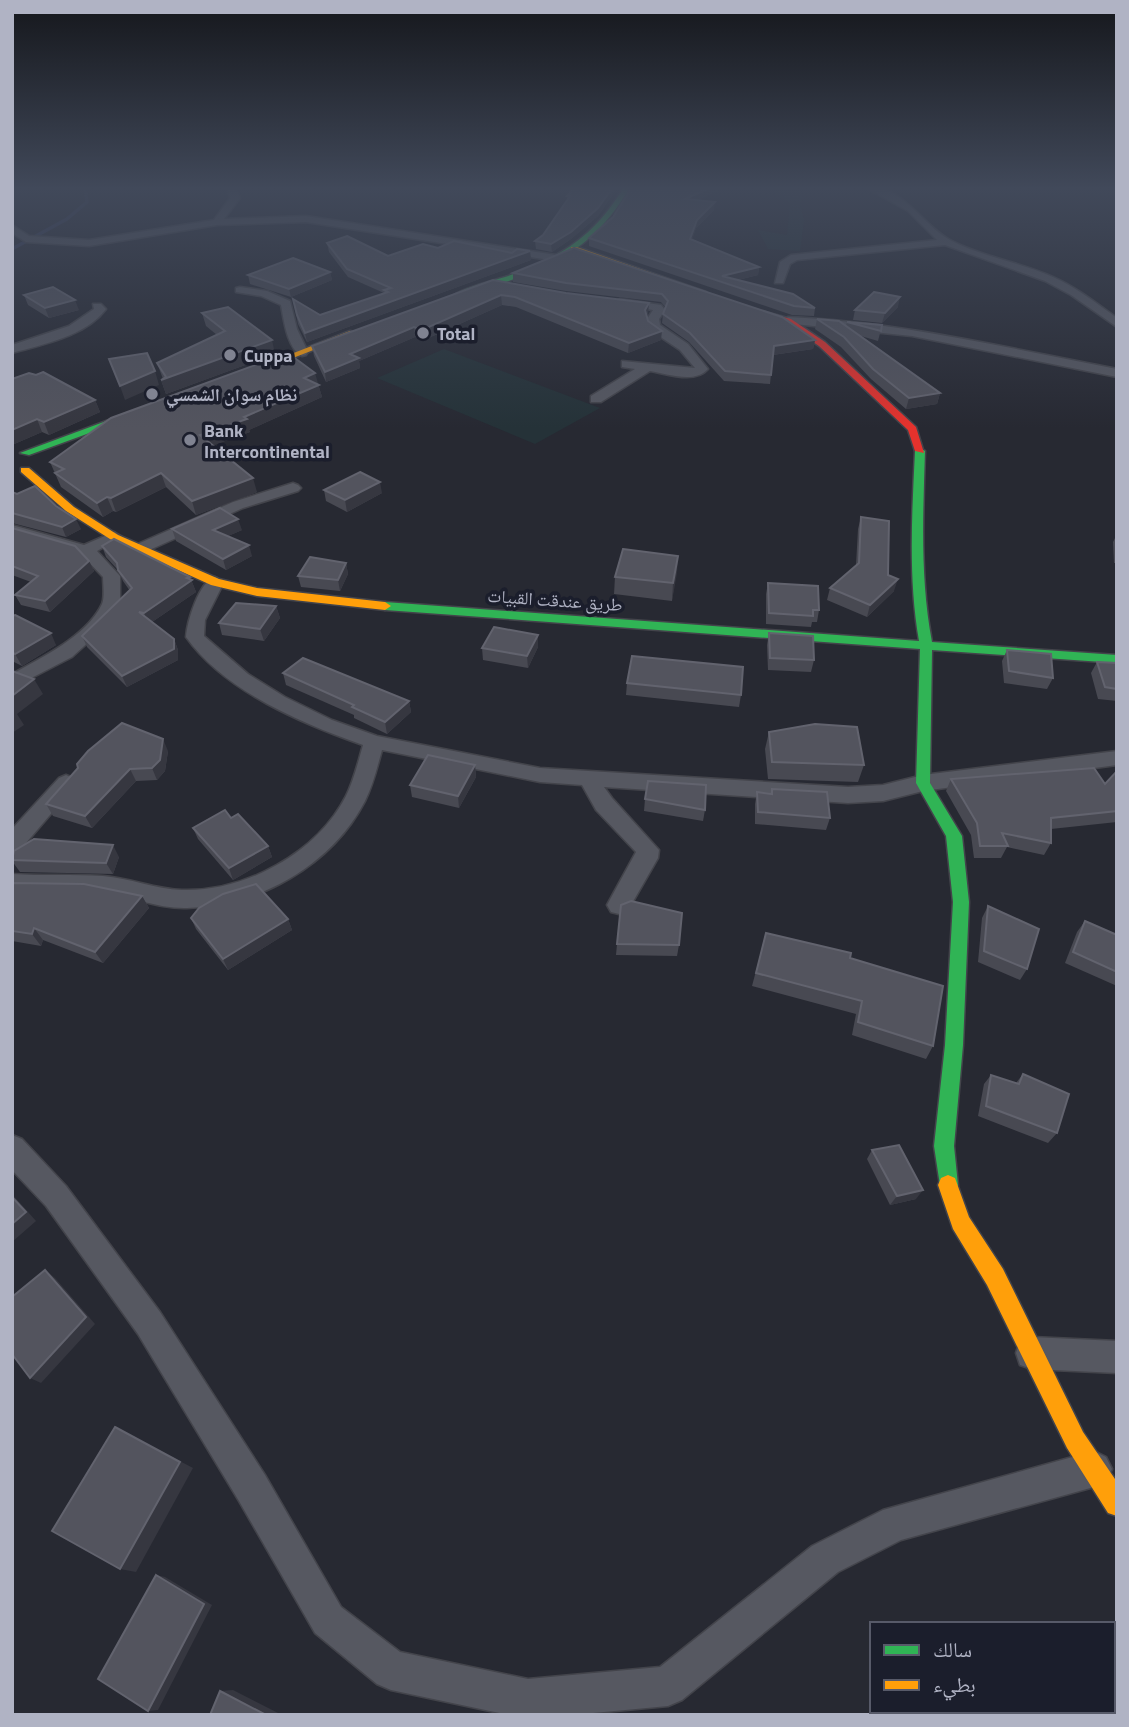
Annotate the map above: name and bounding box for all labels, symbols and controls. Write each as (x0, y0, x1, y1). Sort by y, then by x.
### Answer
place label: Total (437, 320, 475, 347)
marker: Total (415, 325, 431, 341)
place label: Cuppa (244, 342, 292, 369)
marker: Cuppa (222, 347, 238, 363)
place label: نظام سوان الشمسي (166, 381, 297, 409)
marker: نظام سوان الشمسي (144, 386, 160, 402)
place label: Bank Intercontinental (204, 417, 330, 465)
marker: Bank Intercontinental (182, 432, 198, 448)
street label: طريق عندقت القبيات (487, 582, 623, 618)
legend (870, 1622, 1115, 1713)
text: سالك (933, 1633, 972, 1665)
text: بطيء (933, 1668, 976, 1701)

